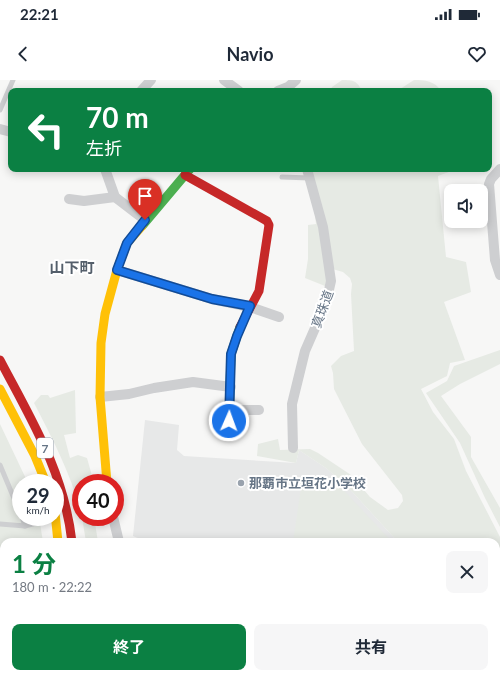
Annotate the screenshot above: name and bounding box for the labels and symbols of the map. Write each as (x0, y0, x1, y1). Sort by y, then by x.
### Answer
pin (128, 179, 162, 220)
district label: 山下町 (49, 258, 95, 276)
street label: 真珠道 (308, 288, 336, 330)
position arrow (208, 400, 250, 442)
road number: 7 (37, 438, 53, 458)
speed limit sign: 40 (72, 474, 124, 526)
place label: 那覇市立垣花小学校 (249, 475, 366, 491)
marker: 那覇市立垣花小学校 (236, 478, 246, 488)

